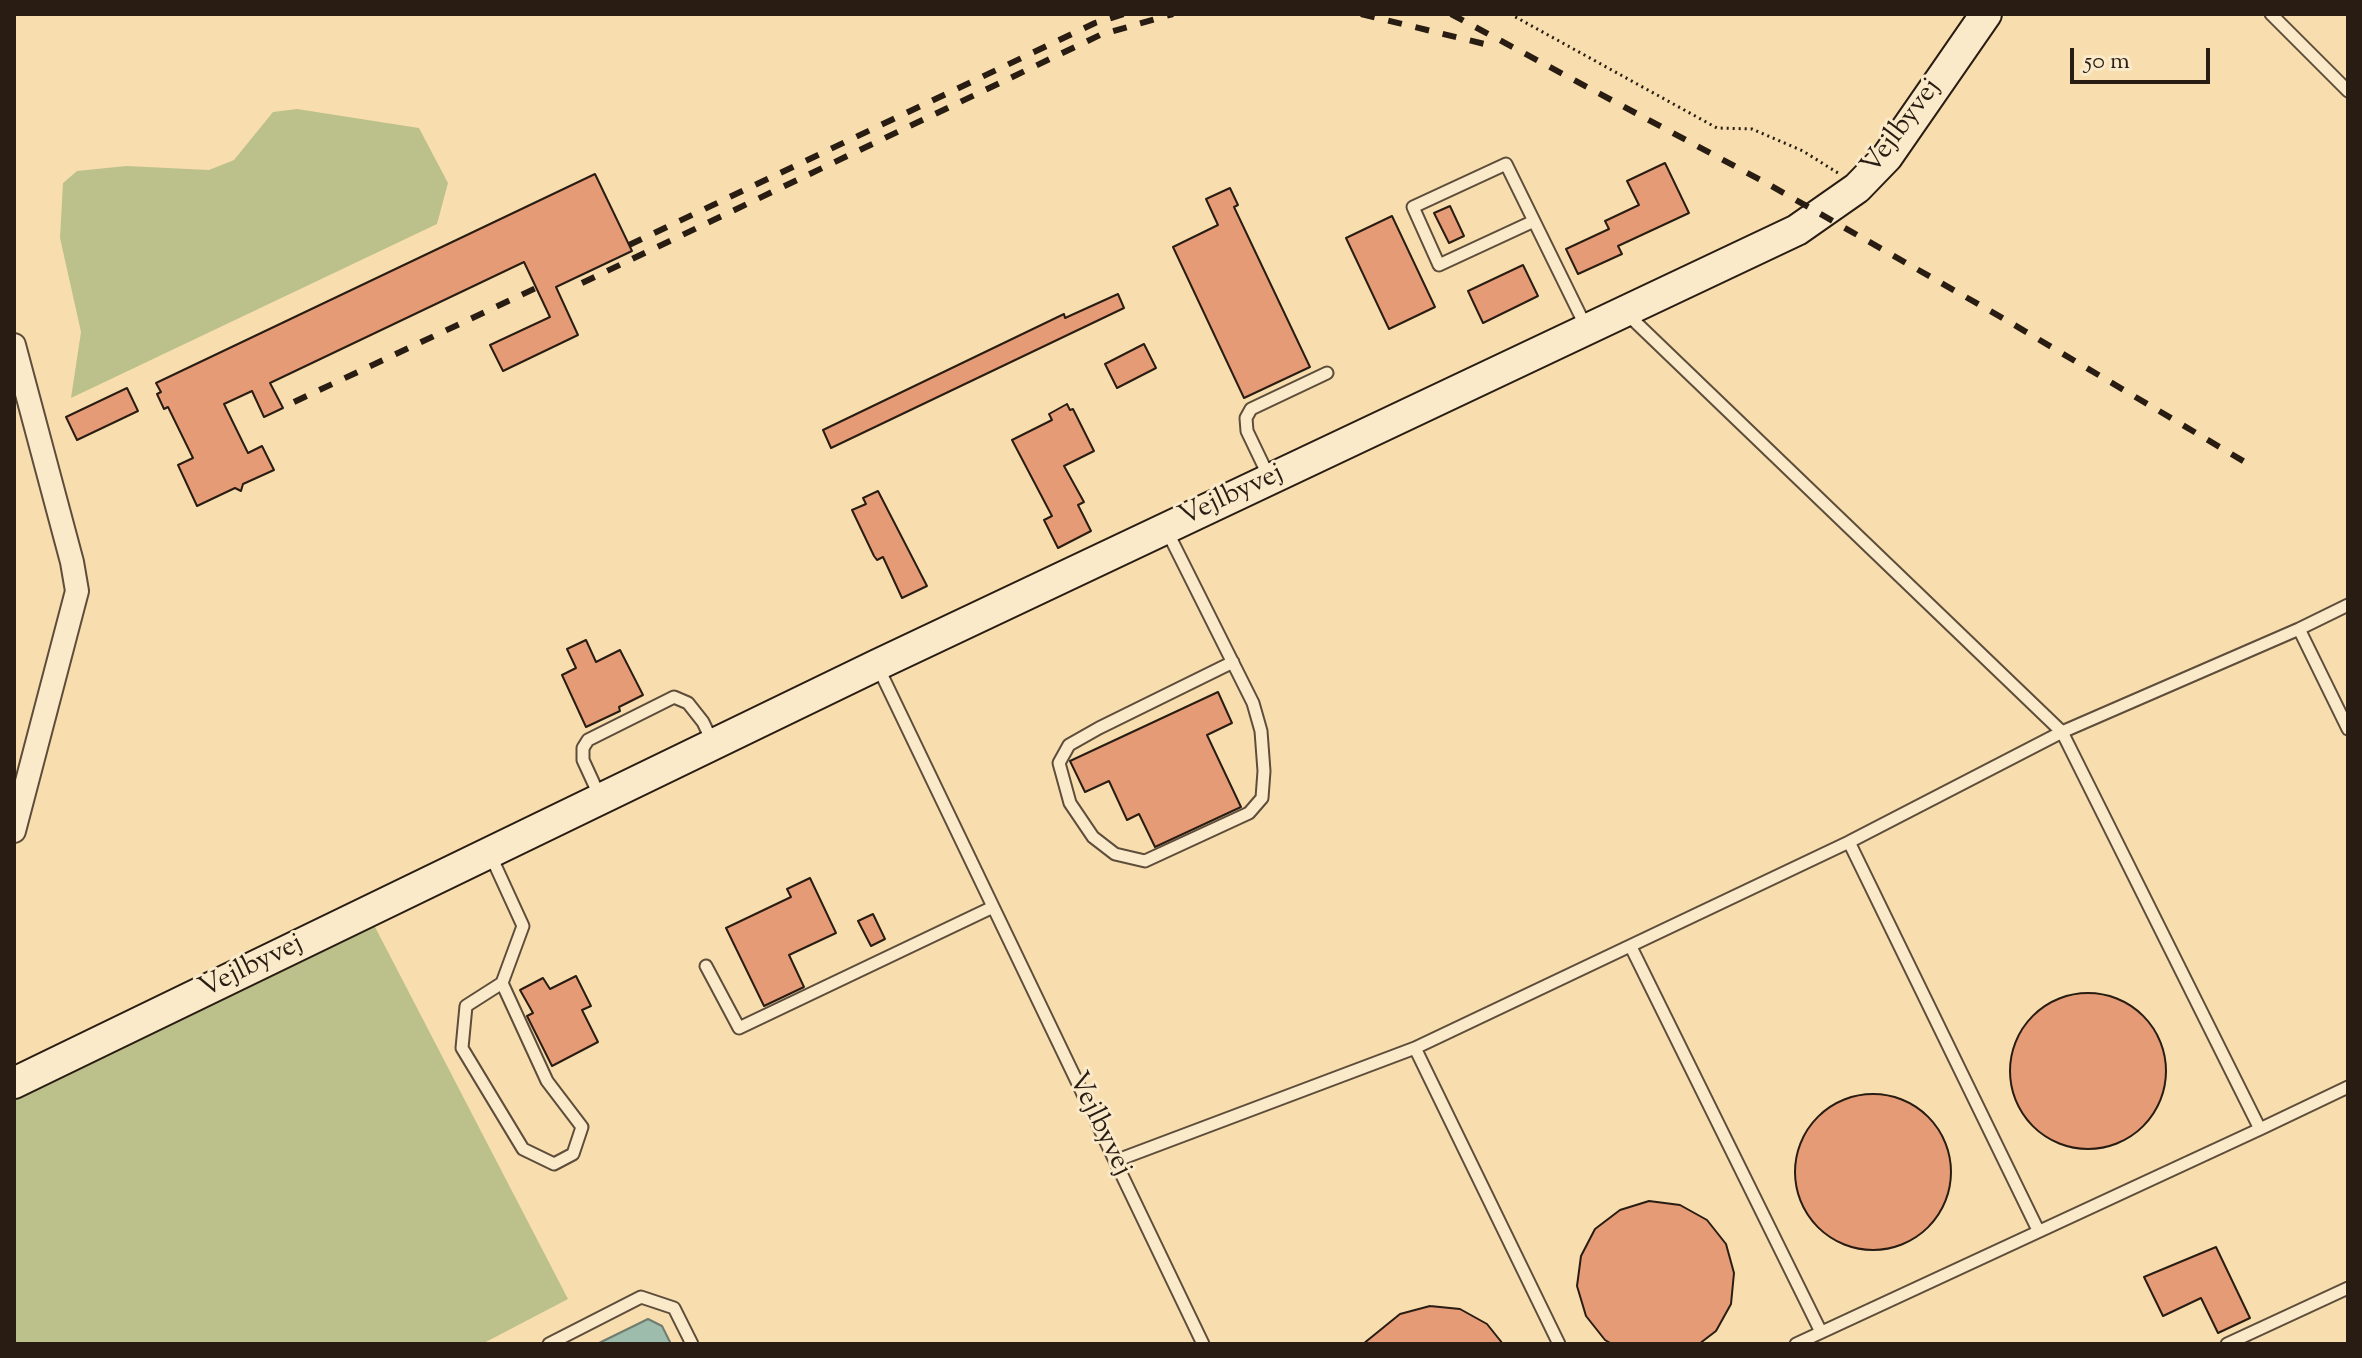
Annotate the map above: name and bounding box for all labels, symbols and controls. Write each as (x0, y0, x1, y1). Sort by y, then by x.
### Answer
scale bar (2074, 32, 2214, 82)
text: 50 m (2084, 45, 2130, 79)
street label: Vejlbyvej (1856, 73, 1950, 183)
street label: Vejlbyvej (1174, 458, 1290, 536)
street label: Vejlbyvej (195, 928, 309, 1008)
street label: Vejlbyvej (1058, 1068, 1138, 1182)

